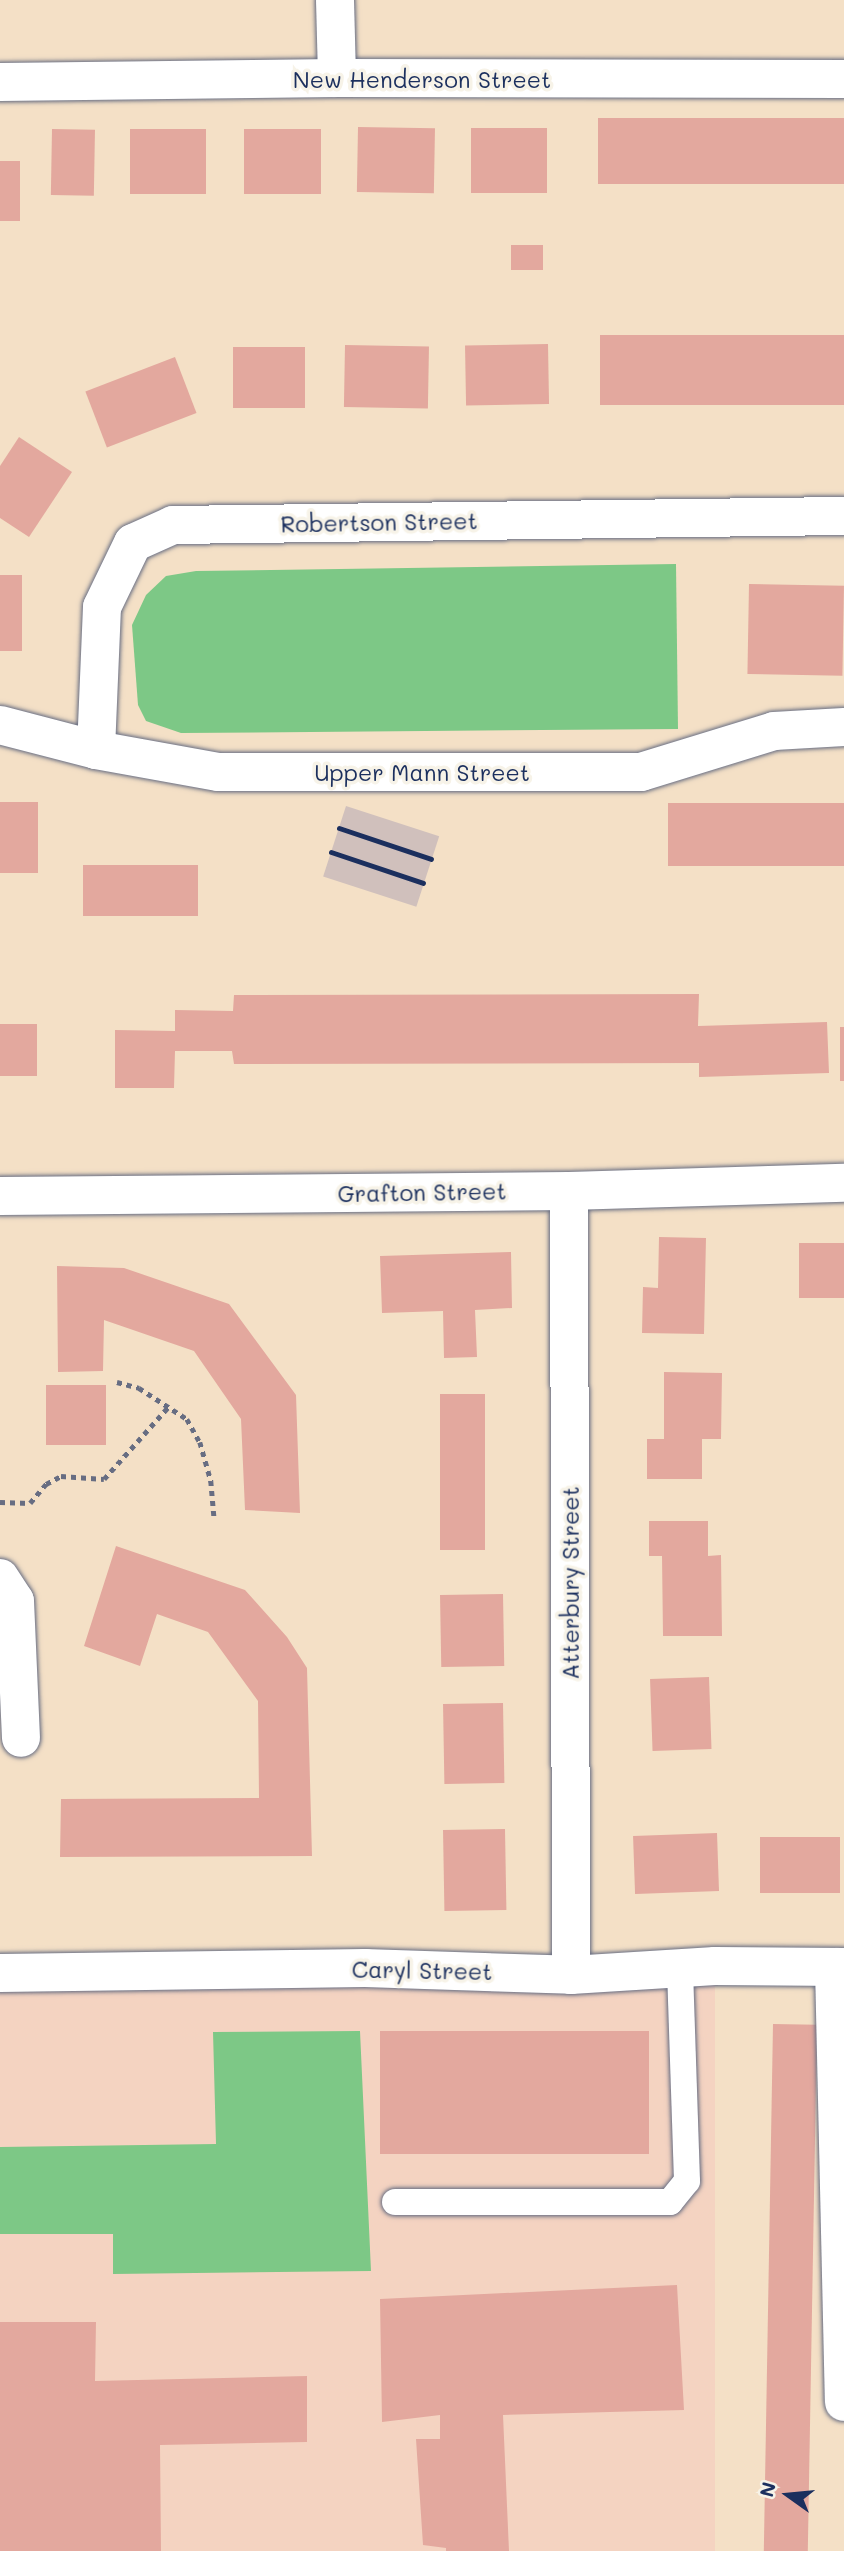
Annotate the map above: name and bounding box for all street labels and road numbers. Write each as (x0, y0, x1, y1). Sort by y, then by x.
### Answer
street label: New Henderson Street (293, 65, 551, 93)
street label: Robertson Street (280, 506, 478, 538)
street label: Upper Mann Street (314, 758, 530, 786)
street label: Grafton Street (337, 1177, 507, 1207)
street label: Atterbury Street (556, 1486, 584, 1680)
street label: Caryl Street (351, 1955, 493, 1985)

